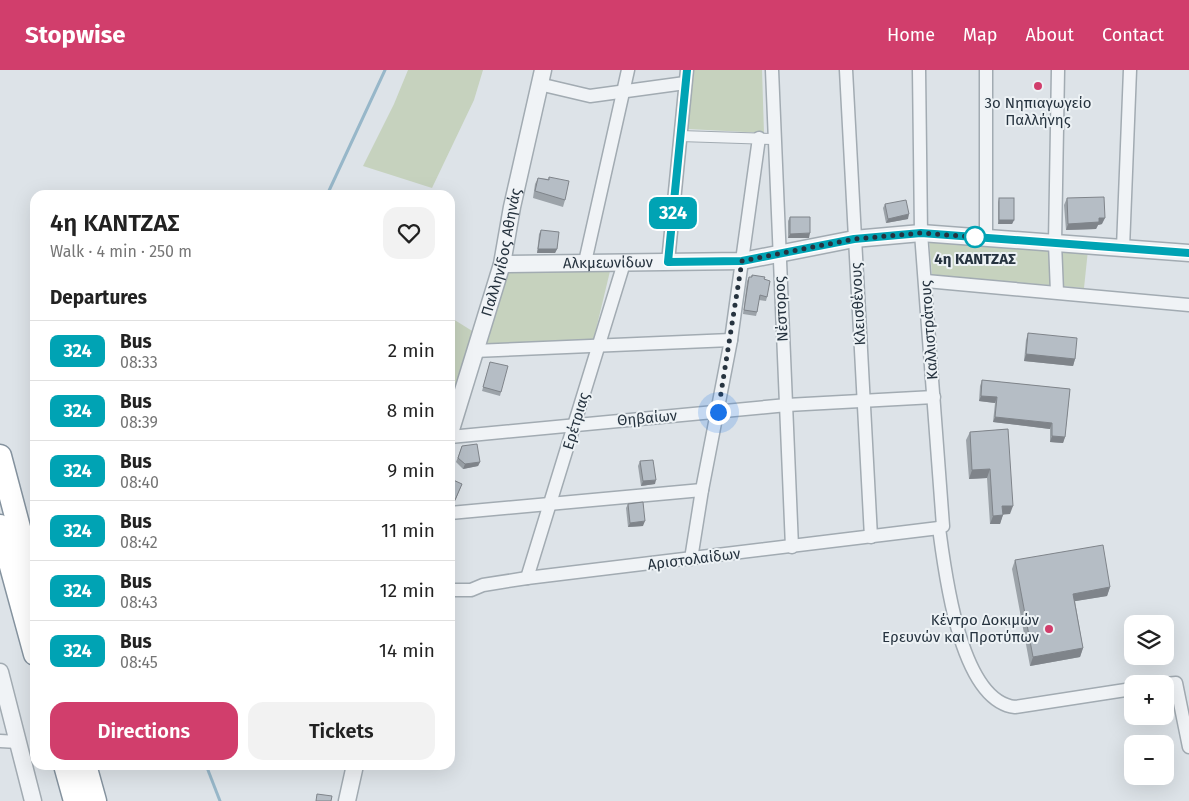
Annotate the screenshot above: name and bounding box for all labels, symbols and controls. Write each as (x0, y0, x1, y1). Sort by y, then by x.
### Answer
text: Stopwise (25, 21, 126, 49)
text: Home (887, 24, 935, 46)
text: Map (963, 24, 997, 46)
text: About (1025, 24, 1074, 46)
text: Contact (1102, 24, 1164, 46)
marker: 3ο Νηπιαγωγείο Παλλήνης (1032, 80, 1044, 92)
place label: 3ο Νηπιαγωγείο Παλλήνης (984, 94, 1092, 129)
street label: Παλληνίδος Αθηνάς (477, 187, 525, 319)
line badge: 324 (644, 197, 702, 229)
text: 324 (659, 202, 687, 224)
button: heart (383, 207, 435, 259)
text: 4η ΚΑΝΤΖΑΣ (50, 209, 180, 237)
marker: 4η ΚΑΝΤΖΑΣ (964, 226, 986, 248)
text: Walk · 4 min · 250 m (50, 242, 192, 261)
place label: 4η ΚΑΝΤΖΑΣ (934, 250, 1016, 268)
street label: Αλκμεωνίδων (563, 253, 654, 272)
street label: Κλεισθένους (847, 262, 869, 346)
street label: Νέστορος (770, 276, 792, 342)
street label: Καλλιστράτους (917, 280, 941, 380)
text: Departures (50, 286, 147, 309)
text: Bus (120, 330, 152, 353)
text: 2 min (388, 339, 435, 362)
text: 324 (63, 340, 92, 362)
text: 08:33 (120, 353, 158, 372)
text: Bus (120, 390, 152, 413)
street label: Ερέτριας (559, 390, 593, 452)
text: 8 min (387, 399, 435, 422)
text: 324 (63, 400, 92, 422)
your location (706, 400, 731, 425)
street label: Θηβαίων (616, 406, 679, 430)
text: 08:39 (120, 413, 158, 432)
text: Bus (120, 450, 152, 473)
text: 9 min (387, 459, 435, 482)
text: 324 (63, 460, 92, 482)
text: 08:40 (120, 473, 159, 492)
text: Bus (120, 510, 152, 533)
text: 11 min (381, 519, 435, 542)
text: 324 (63, 520, 92, 542)
text: 08:42 (120, 533, 158, 552)
street label: Αριστολαίδων (647, 544, 742, 574)
text: Bus (120, 570, 152, 593)
text: 12 min (380, 579, 435, 602)
text: 324 (63, 580, 92, 602)
text: 08:43 (120, 593, 158, 612)
place label: Κέντρο Δοκιμών Ερευνών και Προτύπων (882, 611, 1040, 646)
map controls (1124, 615, 1174, 785)
button: layers (1124, 615, 1174, 665)
marker: Κέντρο Δοκιμών Ερευνών και Προτύπων (1043, 623, 1055, 635)
text: Bus (120, 630, 152, 653)
text: 14 min (379, 639, 435, 662)
text: 324 (63, 640, 92, 662)
text: 08:45 (120, 653, 158, 672)
button: + (1124, 675, 1174, 725)
button: Directions (50, 702, 238, 760)
button: Tickets (248, 702, 435, 760)
button: − (1124, 735, 1174, 785)

